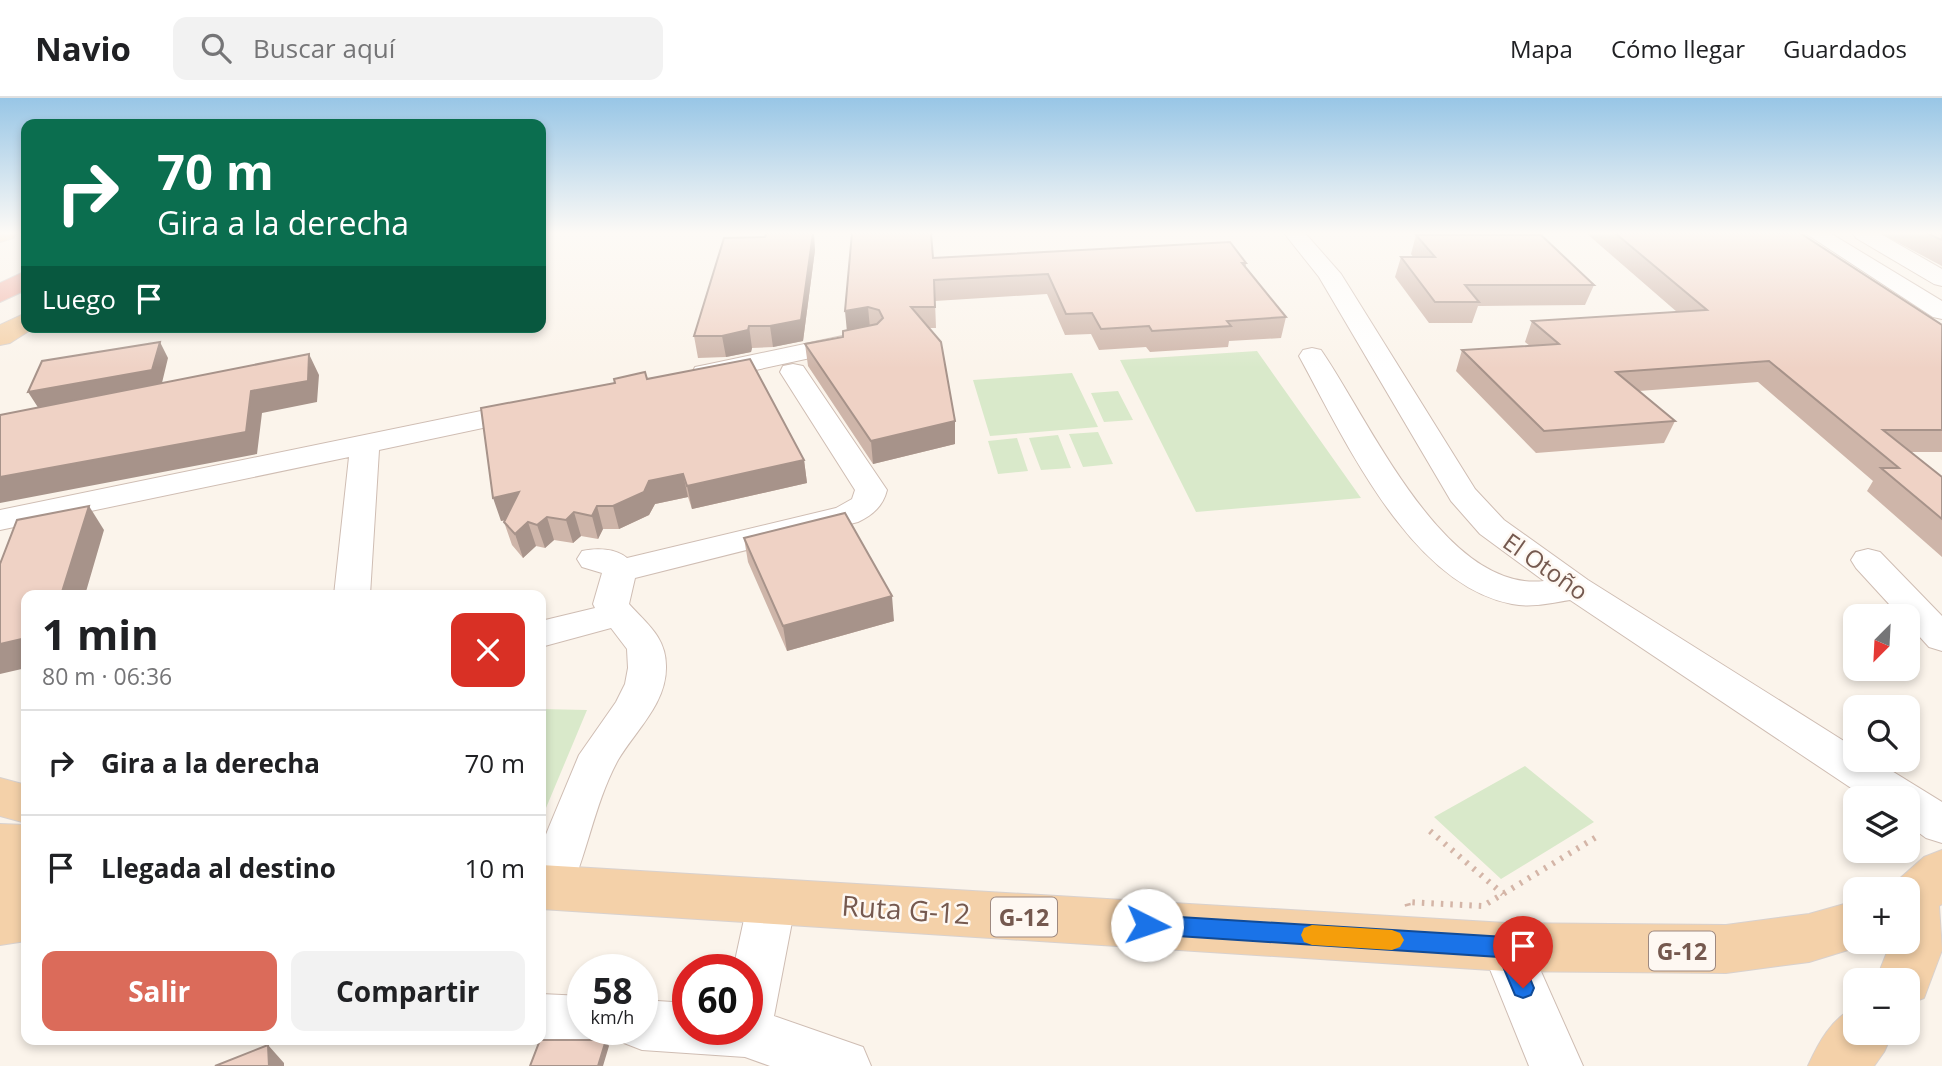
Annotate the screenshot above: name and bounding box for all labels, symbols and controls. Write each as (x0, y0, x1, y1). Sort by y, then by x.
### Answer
search box (173, 17, 663, 80)
text: Navio (35, 26, 131, 71)
icon: search (197, 29, 235, 67)
text: Buscar aquí (253, 30, 395, 66)
text: Mapa (1510, 32, 1573, 65)
text: Cómo llegar (1611, 32, 1745, 65)
text: Guardados (1783, 32, 1907, 65)
text: 70 m (157, 138, 274, 204)
icon: right (42, 147, 133, 238)
text: Gira a la derecha (157, 201, 409, 244)
icon: arrive (130, 280, 168, 318)
text: Luego (42, 281, 116, 317)
street label: El Otoño (1497, 525, 1595, 607)
north arrow (1843, 604, 1920, 681)
map controls (1843, 604, 1920, 1045)
text: 1 min (42, 605, 159, 662)
button: close (451, 613, 525, 687)
text: 80 m · 06:36 (42, 660, 172, 692)
button: search (1843, 695, 1920, 772)
icon: right (42, 744, 80, 782)
text: Gira a la derecha (101, 745, 320, 781)
text: 70 m (464, 745, 525, 781)
button: layers (1843, 786, 1920, 863)
icon: arrive (42, 849, 80, 887)
text: Llegada al destino (101, 850, 336, 886)
text: 10 m (464, 850, 525, 886)
button: + (1843, 877, 1920, 954)
street label: Ruta G-12 (841, 886, 971, 932)
position arrow (1110, 888, 1184, 962)
road number: G-12 (991, 898, 1057, 936)
pin (1493, 916, 1553, 988)
icon: arrive (1504, 927, 1542, 965)
road number: G-12 (1649, 932, 1715, 971)
button: Salir (42, 951, 277, 1031)
button: Compartir (291, 951, 525, 1031)
speed limit sign: 60 (672, 954, 763, 1045)
text: 58 (592, 967, 633, 1014)
button: − (1843, 968, 1920, 1045)
text: km/h (591, 1005, 634, 1029)

